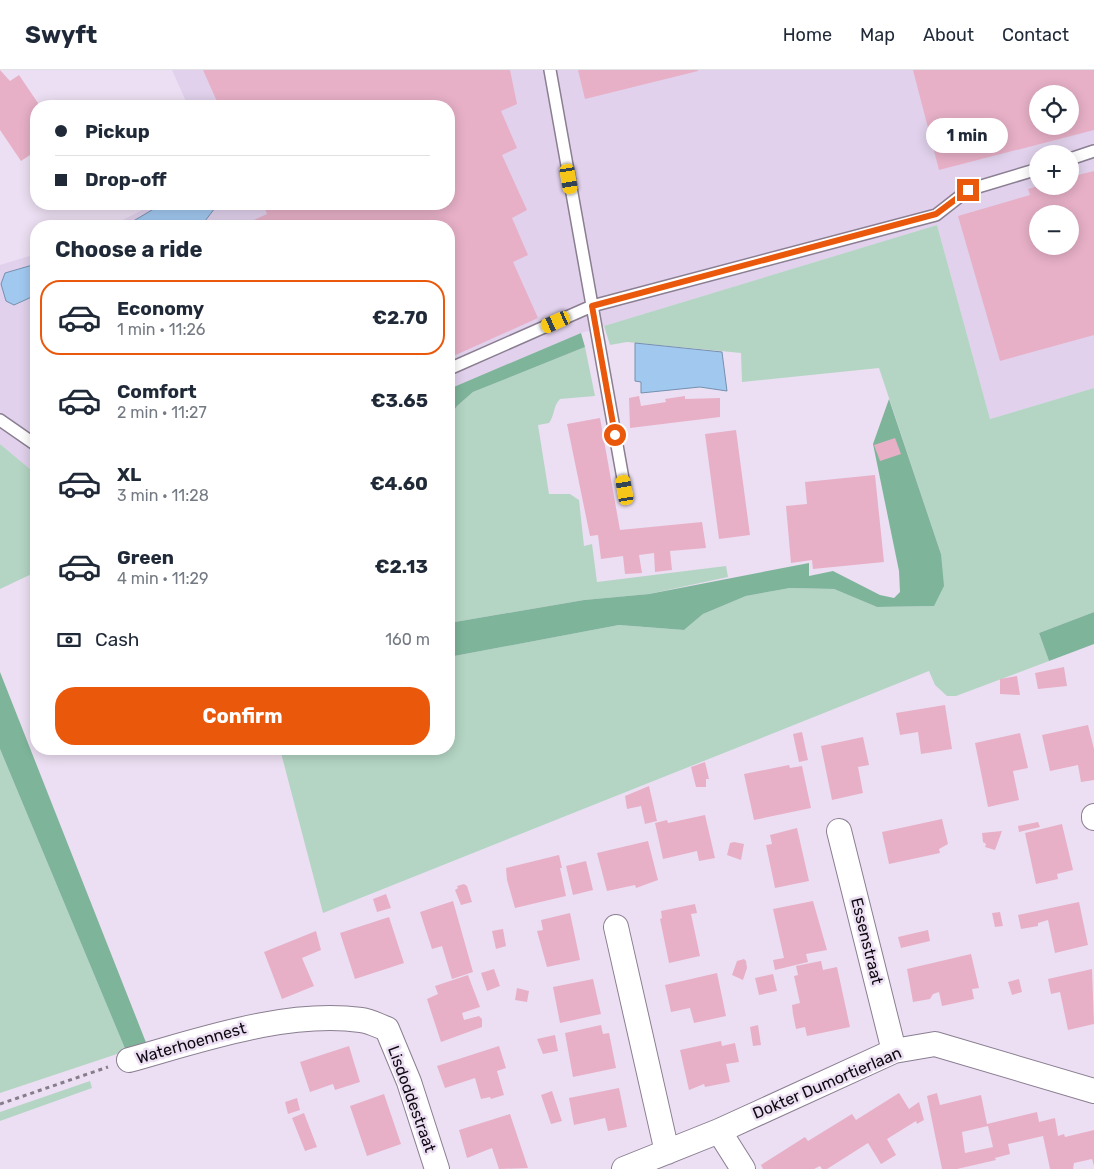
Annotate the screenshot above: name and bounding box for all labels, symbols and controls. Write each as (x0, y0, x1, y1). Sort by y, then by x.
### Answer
text: Swyft (25, 21, 97, 49)
text: Home (783, 24, 832, 46)
text: Map (860, 24, 895, 46)
text: About (923, 24, 974, 46)
text: Contact (1002, 24, 1069, 46)
map controls (1029, 85, 1079, 255)
button: locate (1029, 85, 1079, 135)
callout: 1 min (927, 118, 1009, 152)
text: Pickup (85, 120, 150, 143)
text: 1 min (947, 126, 987, 145)
button: + (1029, 145, 1079, 195)
car (559, 163, 578, 195)
text: Drop-off (85, 168, 167, 191)
route end (957, 179, 979, 201)
button: − (1029, 205, 1079, 255)
text: Choose a ride (55, 236, 202, 263)
icon: car (57, 295, 102, 340)
text: Economy (117, 297, 204, 320)
text: €2.70 (372, 306, 428, 329)
car (539, 309, 572, 335)
text: 1 min · 11:26 (117, 320, 206, 339)
icon: car (57, 378, 102, 423)
text: Comfort (117, 380, 197, 403)
text: €3.65 (371, 389, 428, 412)
text: 2 min · 11:27 (117, 403, 207, 422)
route start (604, 424, 626, 446)
icon: car (57, 461, 102, 506)
text: XL (117, 463, 141, 486)
text: €4.60 (370, 472, 428, 495)
car (615, 474, 634, 506)
text: 3 min · 11:28 (117, 486, 209, 505)
icon: car (57, 544, 102, 589)
text: Green (117, 546, 174, 569)
text: €2.13 (375, 555, 428, 578)
text: 4 min · 11:29 (117, 569, 208, 588)
icon: cash (55, 626, 83, 654)
text: Cash (95, 628, 139, 651)
text: 160 m (385, 630, 430, 649)
button: Confirm (55, 687, 430, 745)
street label: Essenstraat (847, 896, 887, 986)
street label: Waterhoennest (134, 1018, 248, 1068)
street label: Lisdoddestraat (384, 1043, 440, 1155)
street label: Dokter Dumortierlaan (750, 1043, 904, 1123)

